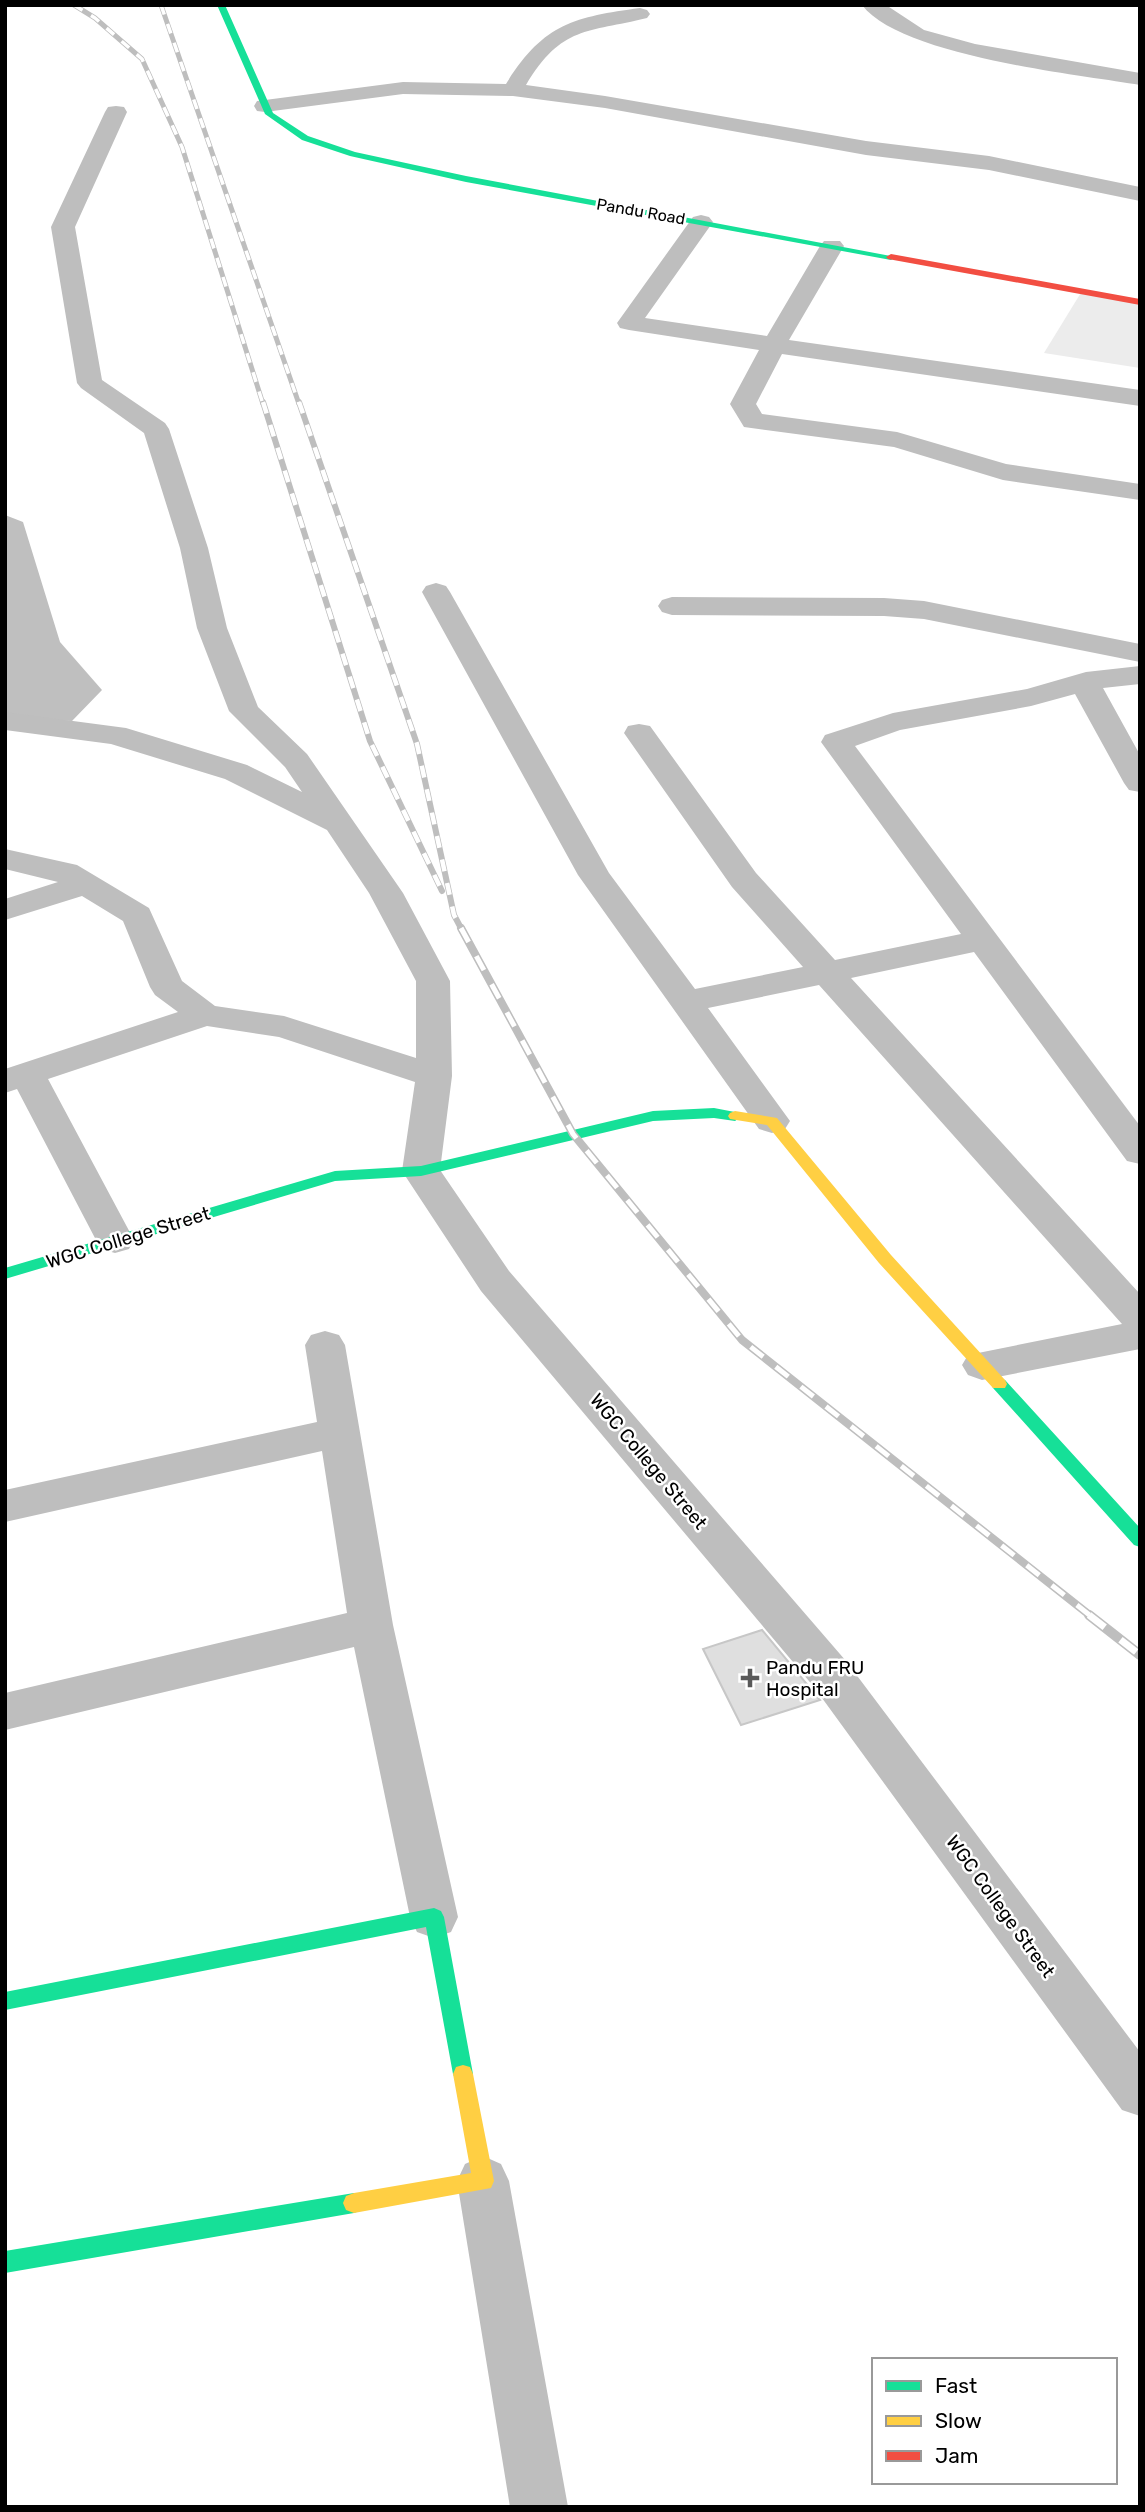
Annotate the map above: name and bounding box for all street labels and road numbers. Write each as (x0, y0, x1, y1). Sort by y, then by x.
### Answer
street label: Pandu Road (595, 194, 687, 229)
street label: WGC College Street (43, 1201, 213, 1273)
street label: WGC College Street (585, 1389, 713, 1534)
street label: WGC College Street (941, 1831, 1060, 1982)

